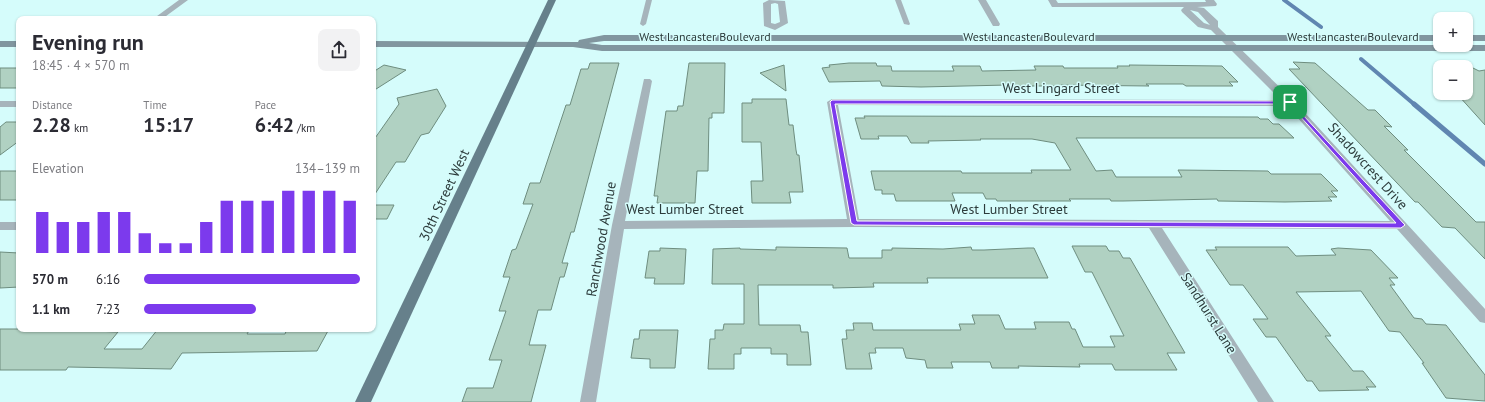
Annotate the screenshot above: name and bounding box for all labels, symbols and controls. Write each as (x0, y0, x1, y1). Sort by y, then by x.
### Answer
map controls (1433, 12, 1473, 100)
button: + (1433, 12, 1473, 52)
text: Evening run (32, 28, 144, 56)
button: share (318, 29, 360, 71)
street label: West Lancaster Boulevard (639, 29, 771, 44)
street label: West Lancaster Boulevard (963, 29, 1095, 44)
street label: West Lancaster Boulevard (1287, 29, 1419, 44)
text: 18:45 · 4 × 570 m (32, 57, 129, 74)
button: − (1433, 60, 1473, 100)
street label: West Lingard Street (1002, 79, 1120, 97)
pin (1273, 85, 1307, 119)
icon: arrive (1279, 91, 1301, 113)
text: Distance (32, 98, 72, 112)
text: Time (143, 98, 167, 112)
text: Pace (255, 98, 276, 112)
text: 2.28 (32, 112, 71, 138)
text: 15:17 (143, 112, 194, 138)
text: 6:42 (255, 112, 294, 138)
street label: Shadowcrest Drive (1324, 119, 1412, 213)
text: km (71, 121, 88, 135)
text: /km (294, 121, 315, 135)
street label: 30th Street West (415, 146, 473, 244)
text: Elevation (32, 160, 84, 177)
text: 134–139 m (295, 160, 360, 177)
street label: Ranchwood Avenue (582, 180, 620, 298)
street label: West Lumber Street (626, 200, 744, 218)
street label: West Lumber Street (950, 200, 1068, 218)
street label: Sandhurst Lane (1177, 269, 1241, 357)
text: 570 m (32, 271, 68, 288)
text: 6:16 (96, 271, 120, 288)
text: 1.1 km (32, 301, 70, 318)
text: 7:23 (96, 301, 120, 318)

